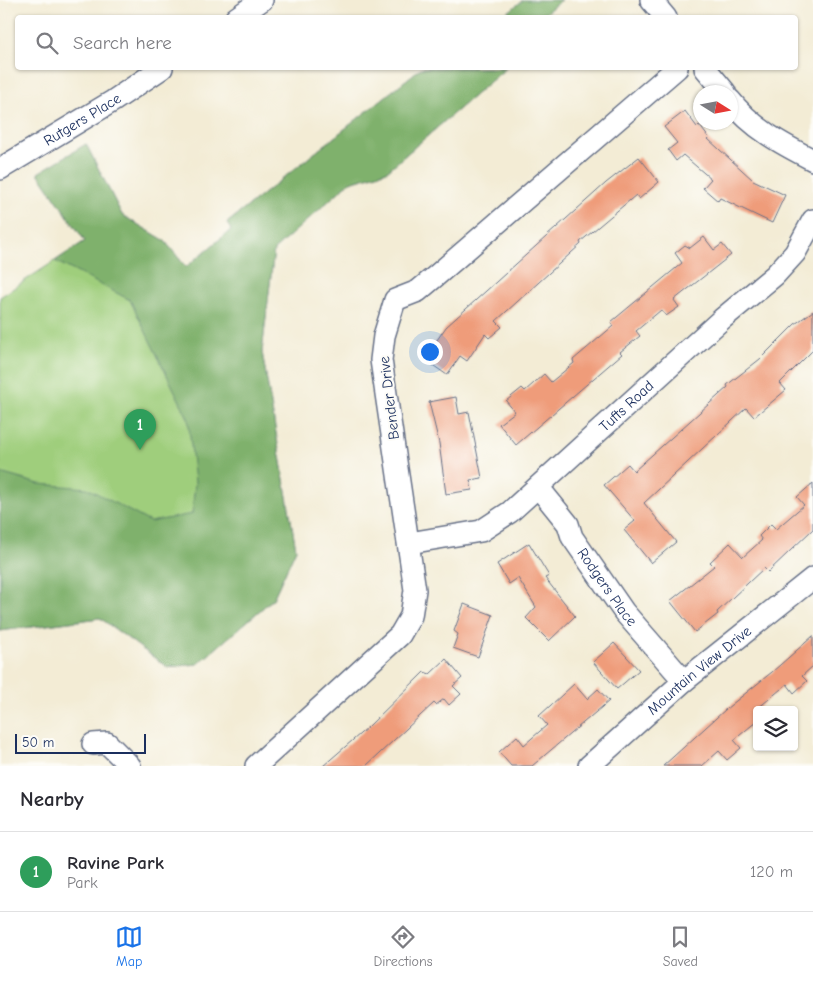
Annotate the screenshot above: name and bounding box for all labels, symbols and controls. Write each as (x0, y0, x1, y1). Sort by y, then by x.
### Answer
search box (15, 15, 798, 70)
icon: search (33, 29, 61, 57)
text: Search here (73, 32, 172, 54)
north arrow (693, 85, 738, 130)
street label: Rutgers Place (40, 89, 125, 150)
your location (417, 339, 443, 365)
street label: Bender Drive (375, 355, 403, 441)
street label: Tufts Road (595, 377, 657, 436)
pin: 1 (124, 409, 156, 450)
street label: Rodgers Place (573, 545, 641, 630)
street label: Mountain View Drive (643, 622, 755, 719)
map controls (753, 706, 798, 751)
button: layers (753, 706, 798, 751)
scale bar (15, 731, 146, 754)
text: 50 m (22, 734, 54, 751)
text: Nearby (20, 787, 84, 811)
text: Ravine Park (67, 852, 164, 874)
text: 1 (33, 863, 39, 881)
text: 120 m (750, 863, 793, 881)
text: Park (67, 874, 98, 892)
tab: Map (115, 923, 143, 970)
tab: Directions (373, 923, 433, 970)
tab: Saved (663, 923, 698, 970)

